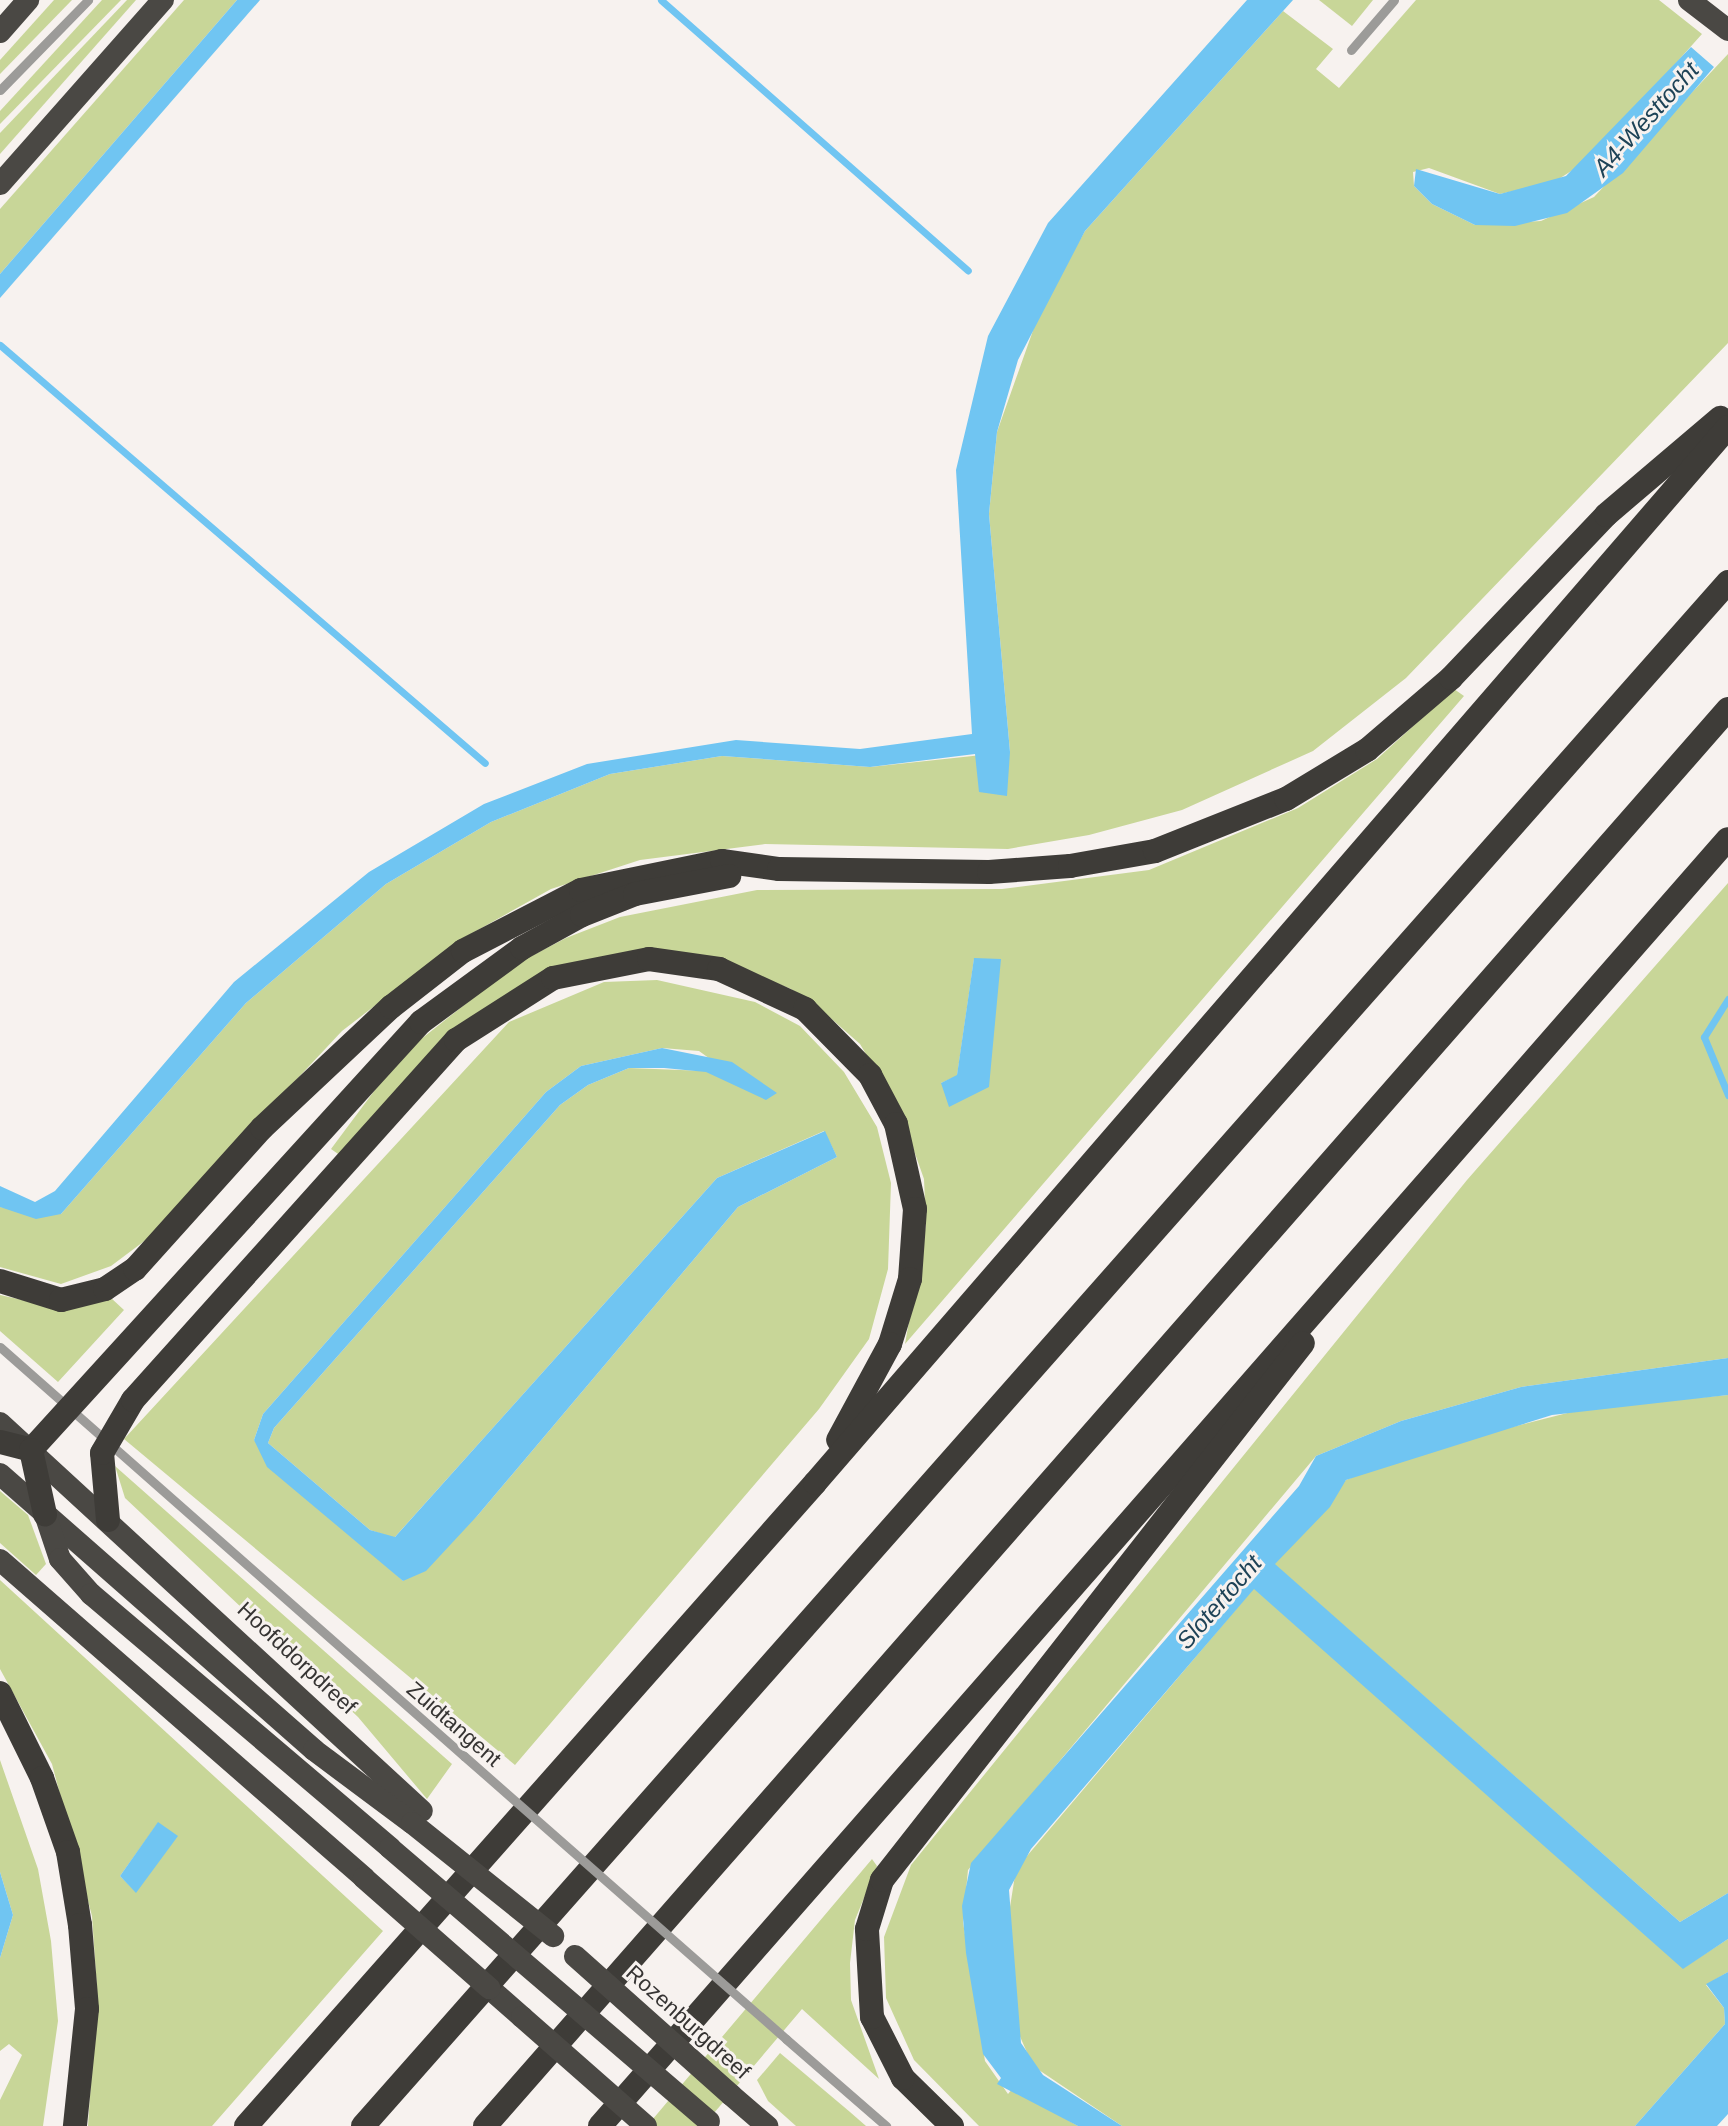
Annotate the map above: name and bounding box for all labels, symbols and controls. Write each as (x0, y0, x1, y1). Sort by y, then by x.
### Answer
water label: A4-Westtocht (1587, 56, 1705, 182)
water label: Slotertocht (1170, 1549, 1268, 1655)
street label: Hoofddorpdreef (232, 1596, 362, 1720)
street label: Zuidtangent (401, 1676, 507, 1772)
street label: Rozenburgdreef (621, 1959, 755, 2085)

